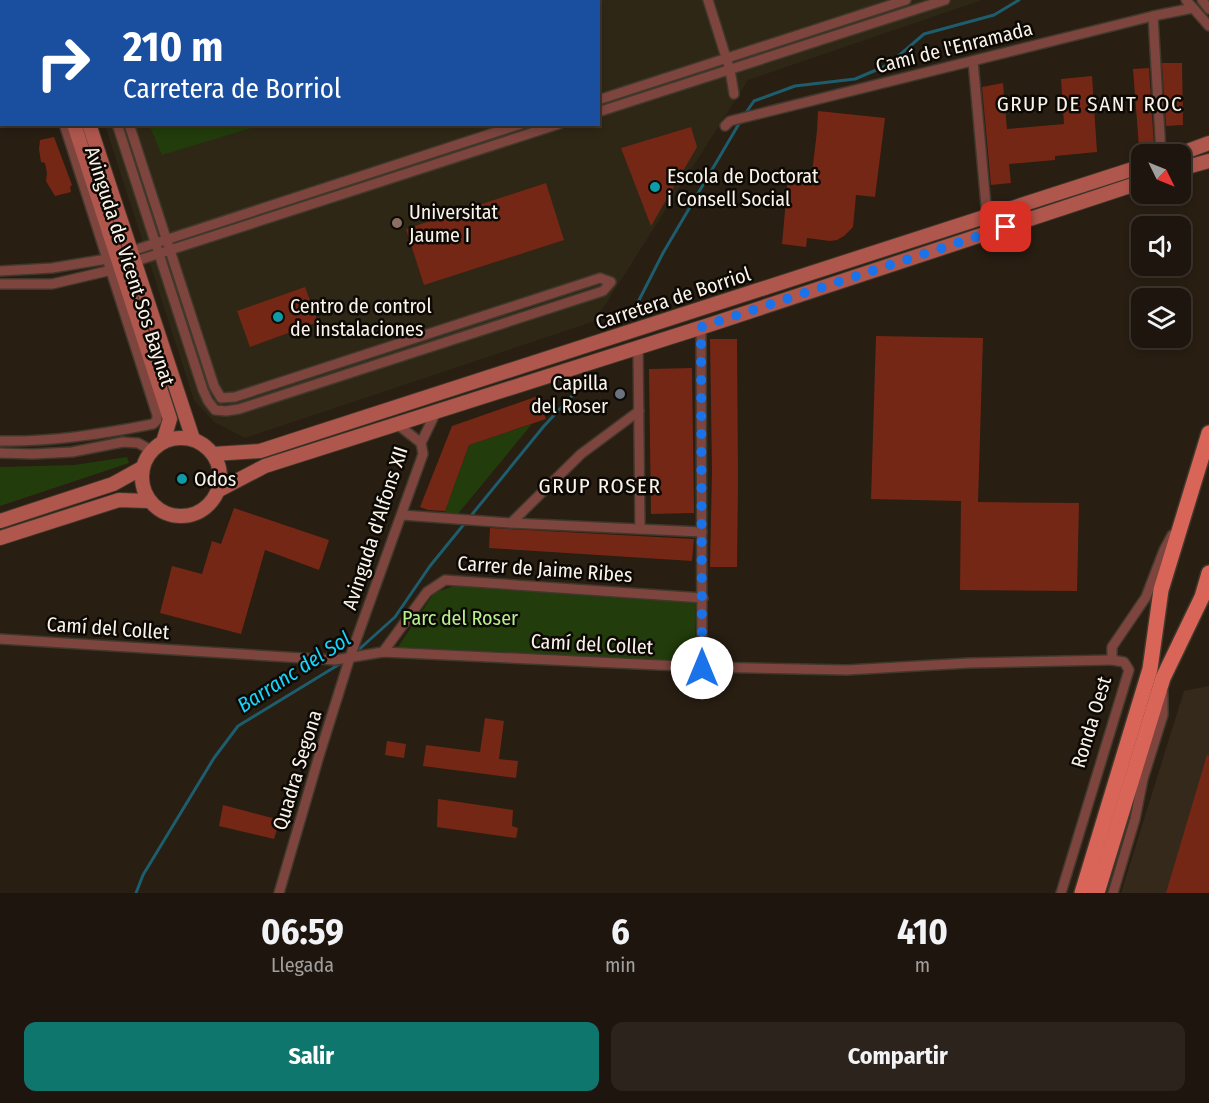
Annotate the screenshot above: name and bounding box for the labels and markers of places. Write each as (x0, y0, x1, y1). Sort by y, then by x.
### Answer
place label: Escola de Doctorat i Consell Social (667, 164, 819, 211)
marker: Escola de Doctorat i Consell Social (648, 180, 662, 194)
place label: Universitat Jaume I (409, 200, 499, 247)
pin (980, 201, 1031, 252)
marker: Universitat Jaume I (390, 216, 404, 230)
place label: Centro de control de instalaciones (290, 294, 432, 341)
marker: Centro de control de instalaciones (271, 310, 285, 324)
place label: Capilla del Roser (531, 371, 608, 418)
marker: Capilla del Roser (613, 387, 627, 401)
place label: Odos (194, 467, 236, 491)
marker: Odos (175, 472, 189, 486)

